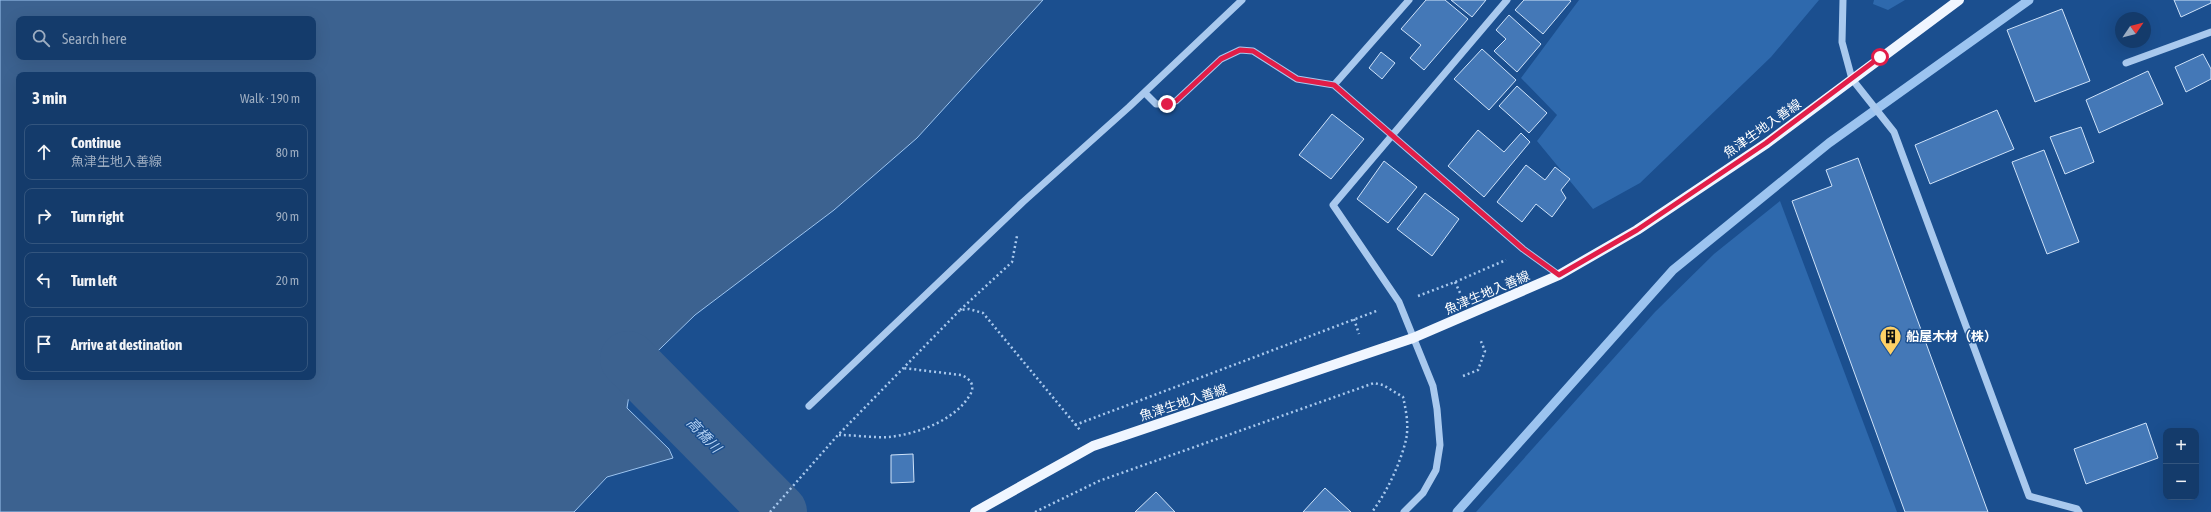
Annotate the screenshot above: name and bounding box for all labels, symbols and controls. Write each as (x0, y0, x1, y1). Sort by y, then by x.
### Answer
north arrow (2115, 12, 2151, 48)
search box (16, 16, 316, 60)
icon: search (30, 27, 52, 49)
text: Search here (62, 30, 127, 47)
route start (1871, 48, 1889, 66)
text: 3 min (32, 88, 67, 108)
text: Walk · 190 m (240, 91, 300, 106)
route end (1158, 95, 1176, 113)
street label: 魚津生地入善線 (1721, 96, 1804, 161)
text: Continue (71, 134, 121, 151)
icon: ahead (33, 141, 55, 163)
text: 80 m (276, 145, 299, 160)
text: 魚津生地入善線 (71, 154, 162, 169)
icon: right (33, 205, 55, 227)
text: Turn right (71, 208, 124, 225)
text: 90 m (276, 209, 299, 224)
street label: 魚津生地入善線 (1442, 268, 1532, 317)
icon: left (33, 269, 55, 291)
text: Turn left (71, 272, 117, 289)
text: 20 m (276, 273, 299, 288)
building icon: 船屋木材（株） (1877, 323, 1903, 356)
place label: 船屋木材（株） (1906, 329, 1997, 344)
icon: arrive (33, 333, 55, 355)
text: Arrive at destination (71, 336, 182, 353)
street label: 魚津生地入善線 (1138, 381, 1229, 424)
water label: 高橋川 (684, 414, 726, 457)
map controls (2163, 428, 2199, 500)
button: + (2163, 428, 2199, 464)
button: − (2163, 464, 2199, 500)

